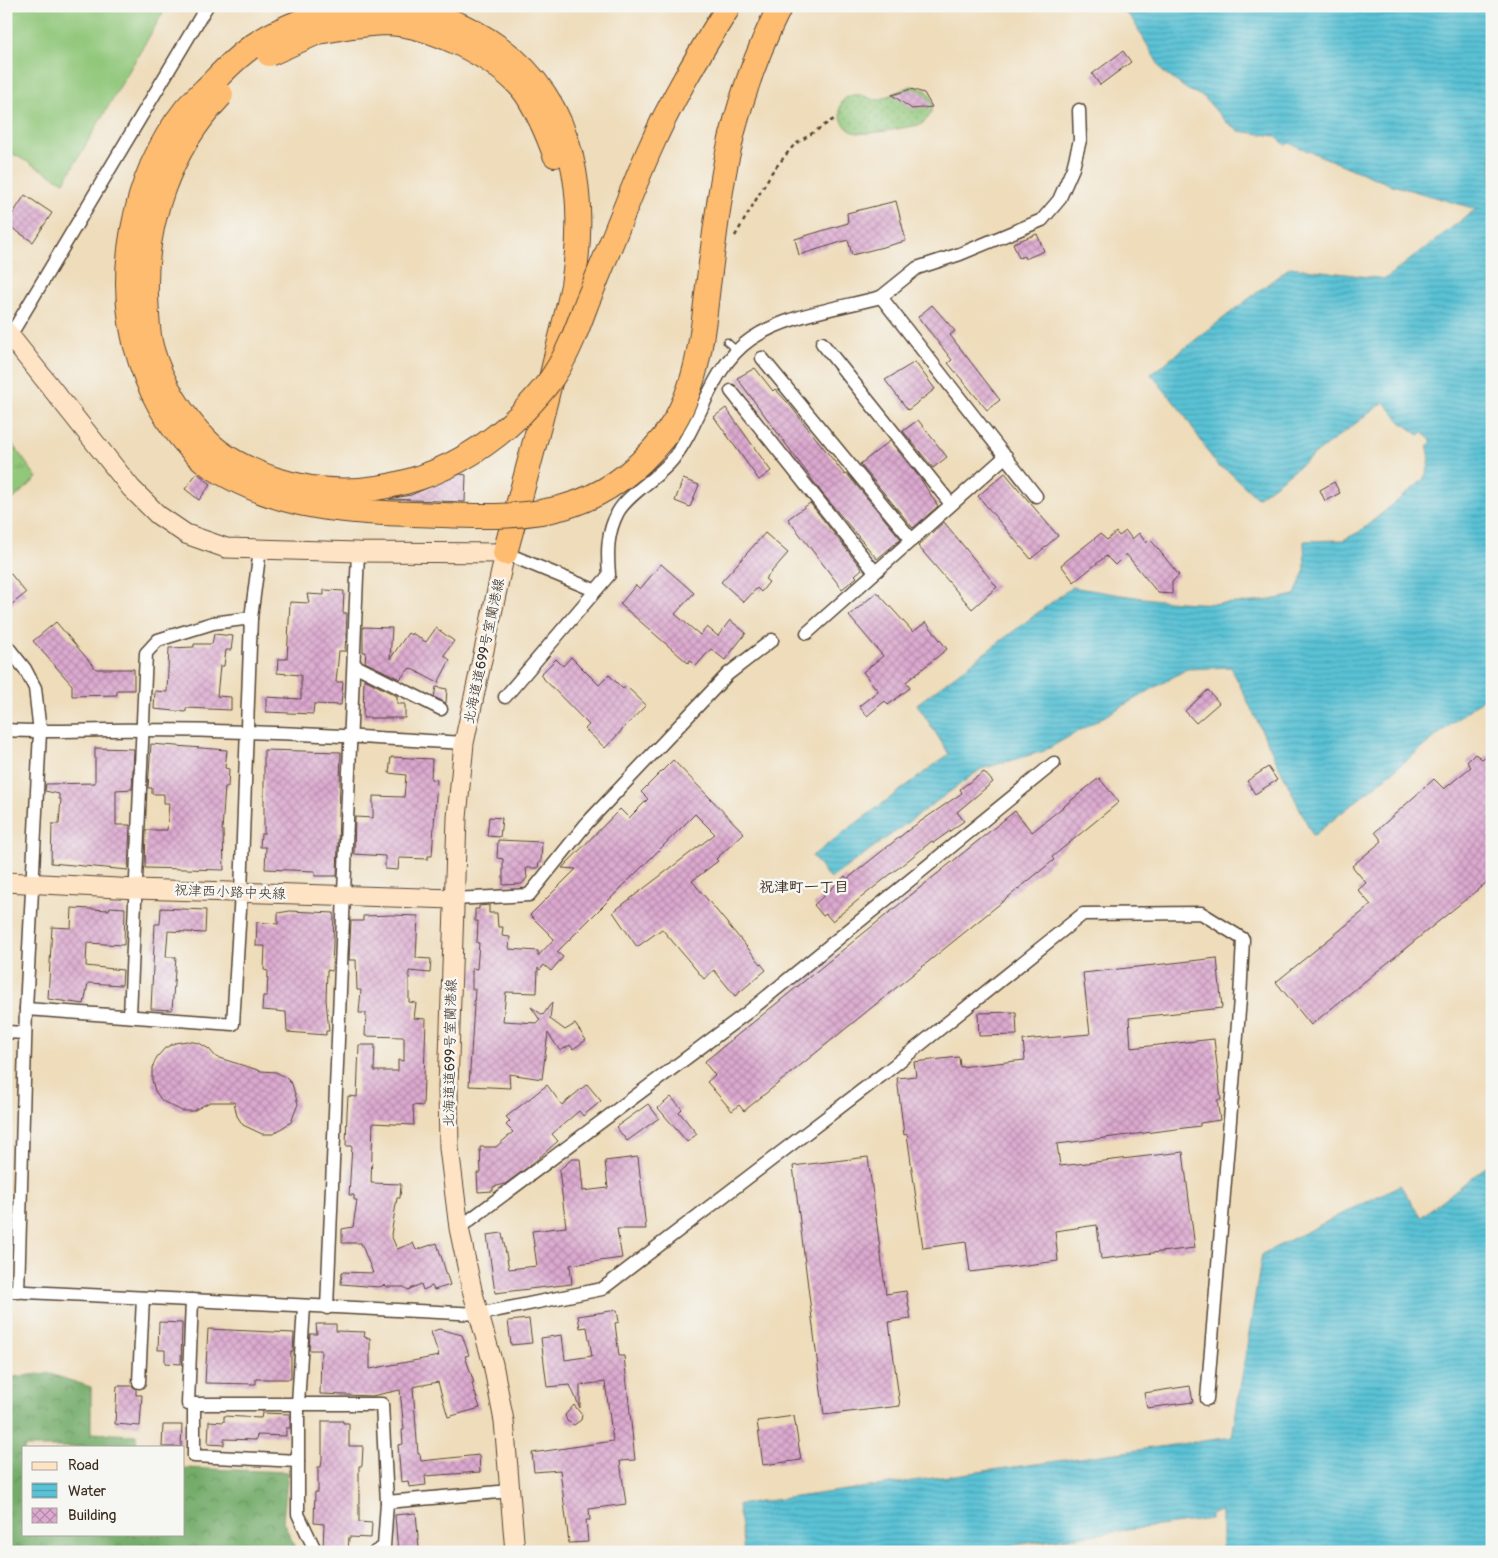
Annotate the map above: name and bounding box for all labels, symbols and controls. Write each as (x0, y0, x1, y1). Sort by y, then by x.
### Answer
street label: 北海道道699号室蘭港線 (460, 577, 508, 725)
district label: 祝津町一丁目 (759, 878, 849, 897)
street label: 祝津西小路中央線 (174, 882, 286, 902)
street label: 北海道道699号室蘭港線 (440, 979, 460, 1127)
legend (22, 1446, 185, 1536)
text: Road (68, 1456, 99, 1475)
text: Water (68, 1482, 107, 1501)
text: Building (68, 1506, 116, 1525)

